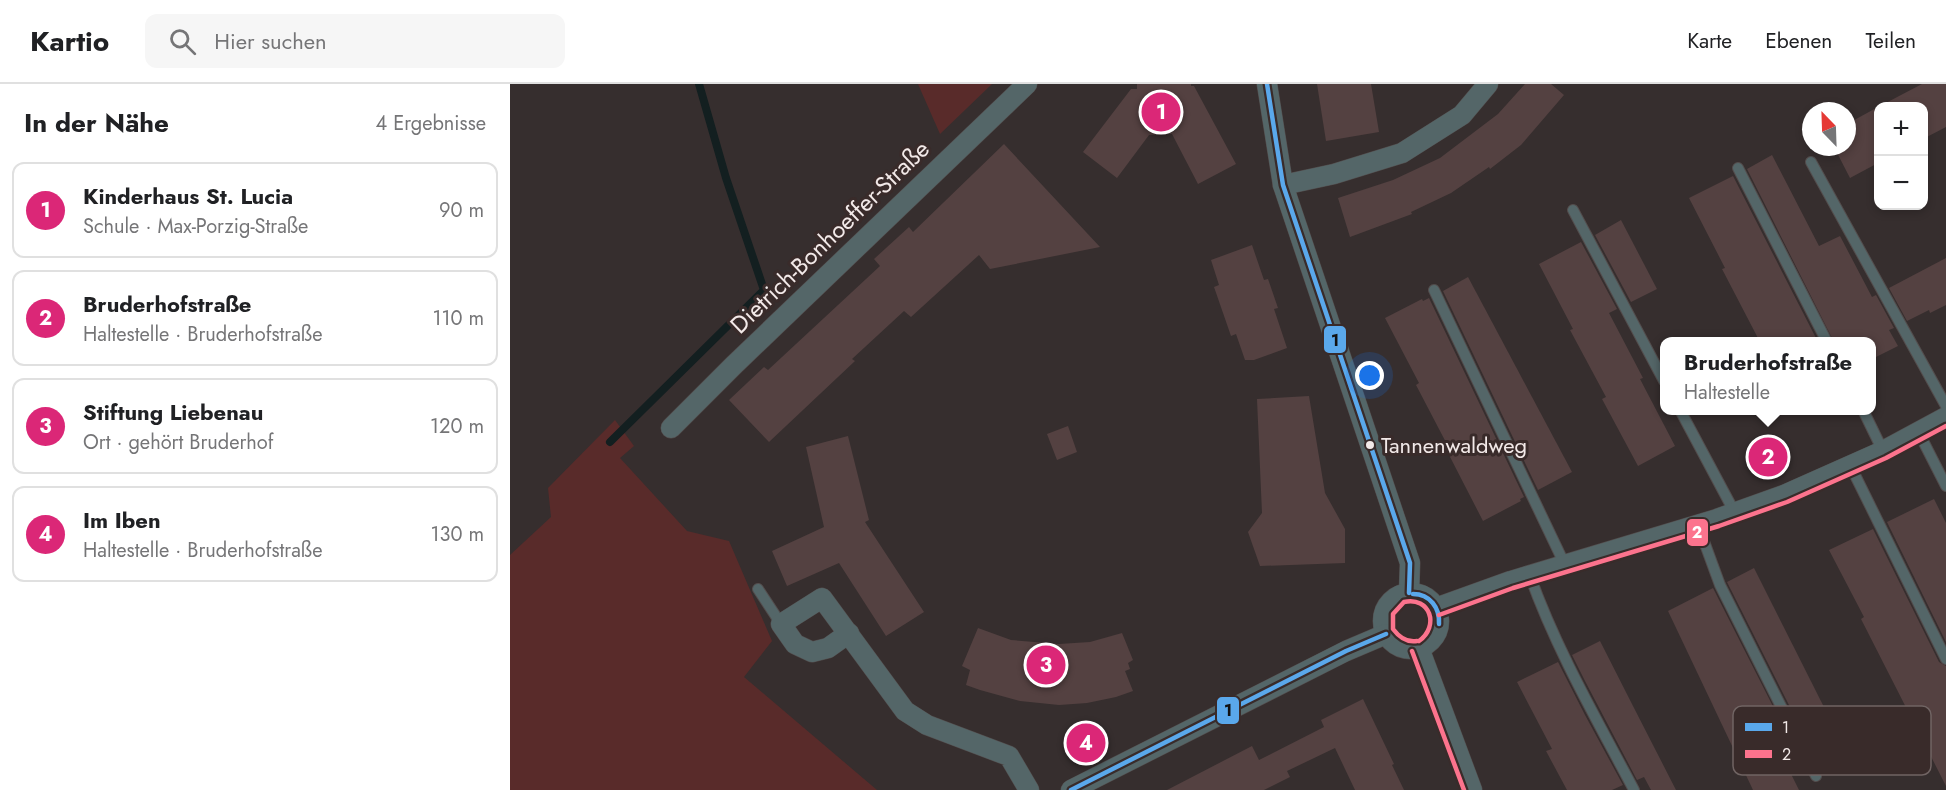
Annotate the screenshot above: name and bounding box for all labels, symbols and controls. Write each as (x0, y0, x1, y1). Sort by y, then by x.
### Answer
search box (145, 14, 565, 68)
text: Kartio (30, 21, 109, 62)
icon: search (166, 25, 199, 58)
text: Hier suchen (214, 25, 327, 57)
text: Karte (1687, 26, 1732, 56)
text: Ebenen (1765, 26, 1832, 56)
text: Teilen (1865, 26, 1916, 56)
pin: 1 (1142, 90, 1180, 135)
north arrow (1802, 102, 1856, 156)
map controls (1874, 102, 1928, 210)
button: + (1874, 102, 1928, 156)
text: In der Nähe (24, 104, 169, 142)
text: 4 Ergebnisse (376, 109, 486, 138)
street label: Dietrich-Bonhoeffer-Straße (722, 132, 937, 341)
button: − (1874, 156, 1928, 210)
text: Kinderhaus St. Lucia (83, 180, 293, 212)
text: 1 (40, 196, 51, 225)
text: 90 m (439, 196, 484, 225)
text: Schule · Max-Porzig-Straße (83, 212, 308, 241)
text: Bruderhofstraße (83, 288, 251, 320)
text: 2 (39, 304, 52, 333)
text: 110 m (432, 304, 484, 333)
text: Haltestelle · Bruderhofstraße (83, 320, 322, 349)
line badge: 1 (1323, 325, 1347, 354)
text: 1 (1331, 329, 1339, 352)
popup (1660, 337, 1876, 415)
text: Bruderhofstraße (1684, 346, 1852, 378)
your location (1355, 361, 1384, 390)
text: Haltestelle (1684, 378, 1770, 407)
text: Stiftung Liebenau (83, 396, 263, 428)
text: 3 (39, 412, 52, 441)
text: 120 m (430, 412, 484, 441)
text: Ort · gehört Bruderhof (83, 428, 273, 457)
place label: Tannenwaldweg (1381, 429, 1527, 461)
pin: 2 (1748, 434, 1788, 479)
marker: Tannenwaldweg (1364, 439, 1376, 451)
text: Im Iben (83, 504, 161, 536)
line badge: 2 (1686, 518, 1709, 547)
text: 4 (39, 520, 52, 549)
text: 130 m (430, 520, 484, 549)
text: 2 (1692, 521, 1702, 544)
text: Haltestelle · Bruderhofstraße (83, 536, 322, 565)
pin: 3 (1026, 642, 1066, 688)
line badge: 1 (1216, 696, 1240, 725)
text: 1 (1224, 699, 1232, 722)
legend (1733, 706, 1931, 775)
text: 1 (1782, 716, 1789, 739)
pin: 4 (1066, 720, 1106, 766)
text: 2 (1782, 743, 1791, 766)

